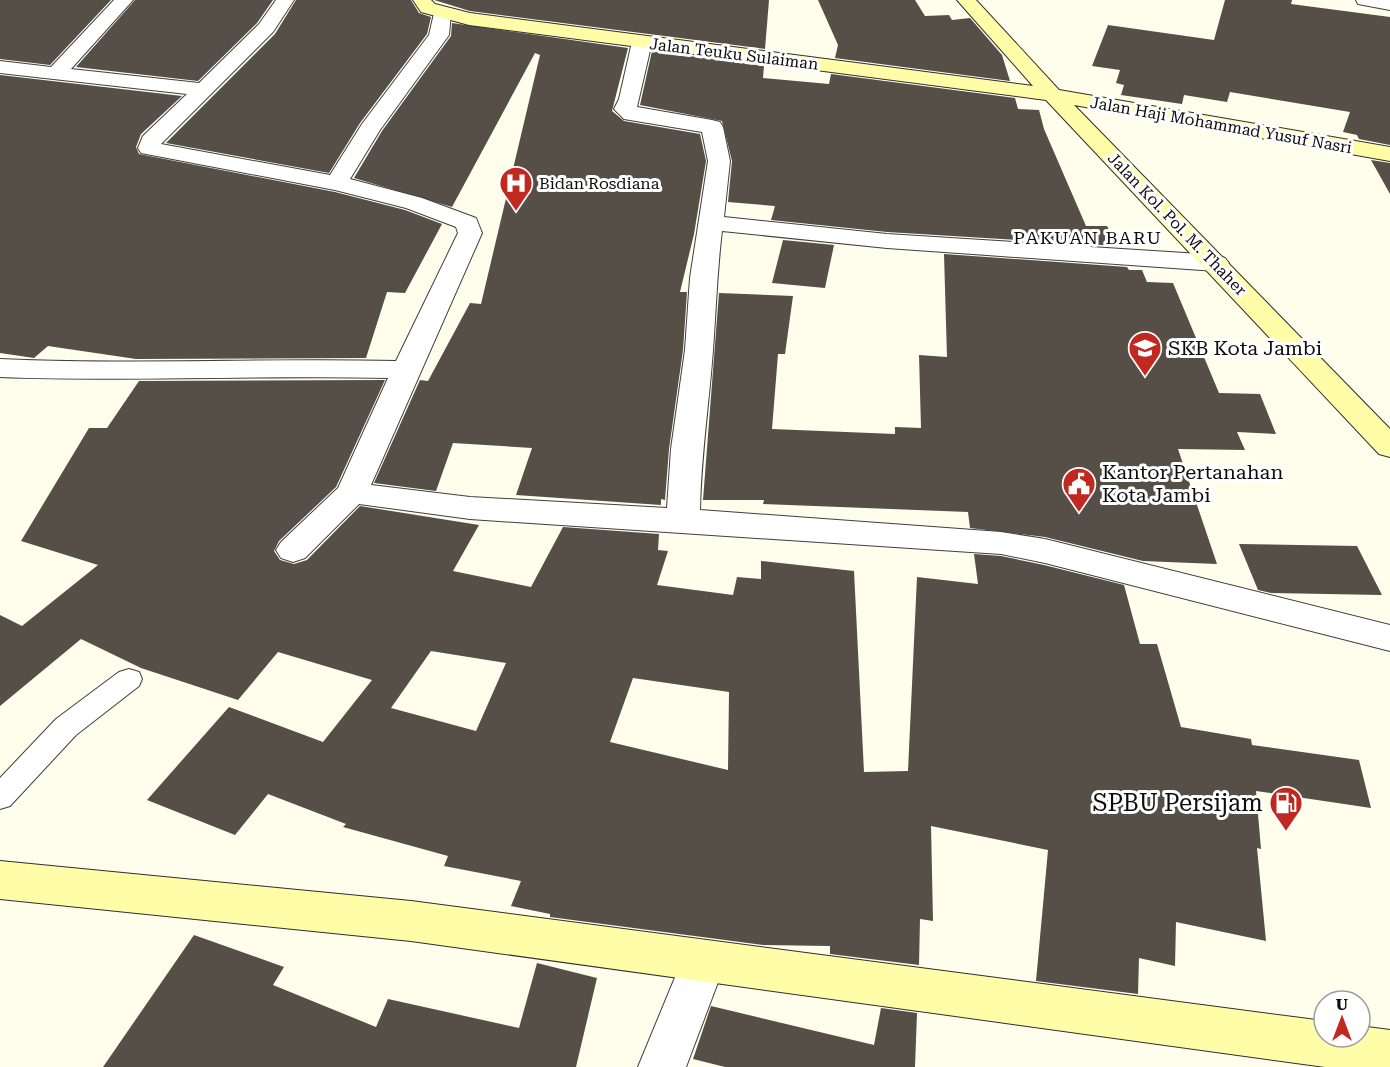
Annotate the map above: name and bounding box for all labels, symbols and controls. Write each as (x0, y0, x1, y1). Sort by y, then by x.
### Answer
street label: Jalan Teuku Sulaiman (648, 34, 820, 74)
street label: Jalan Haji Mohammad Yusuf Nasri (1089, 93, 1353, 157)
street label: Jalan Kol. Pol. M. Thaher (1104, 149, 1251, 300)
hospital icon: Bidan Rosdiana (498, 165, 534, 212)
place label: Bidan Rosdiana (539, 174, 660, 193)
district label: PAKUAN BARU (1013, 227, 1163, 248)
school or university icon: SKB Kota Jambi (1127, 330, 1163, 377)
place label: SKB Kota Jambi (1168, 336, 1322, 360)
place label: Kantor Pertanahan Kota Jambi (1102, 460, 1283, 507)
public building icon: Kantor Pertanahan Kota Jambi (1061, 466, 1097, 513)
fuel station icon: SPBU Persijam (1268, 785, 1304, 832)
place label: SPBU Persijam (1093, 789, 1263, 817)
north arrow (1312, 989, 1372, 1049)
text: U (1336, 995, 1348, 1014)

